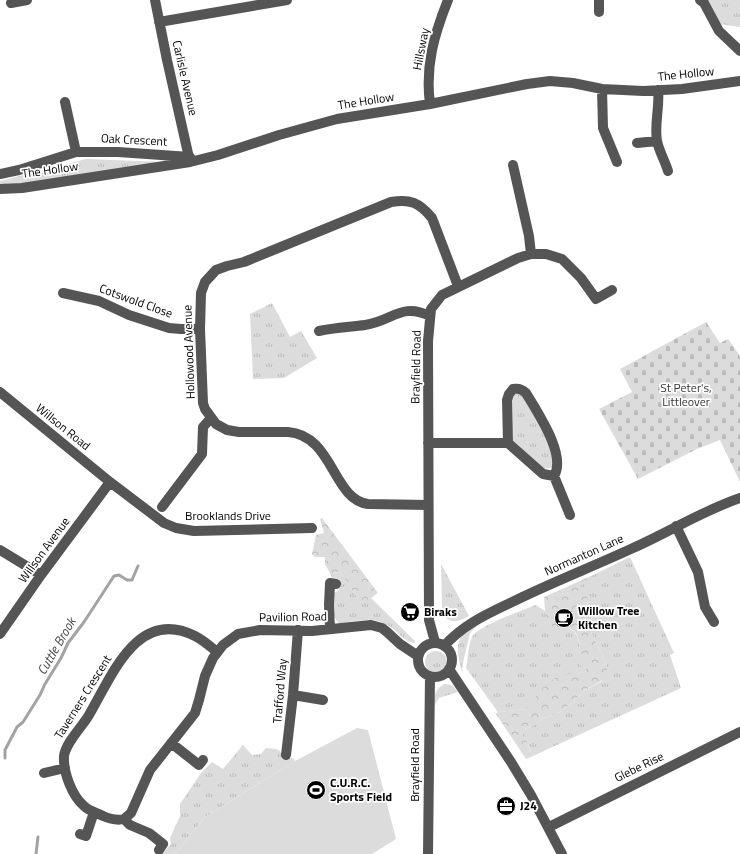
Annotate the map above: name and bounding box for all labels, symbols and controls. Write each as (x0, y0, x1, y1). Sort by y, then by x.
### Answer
street label: Hillsway (407, 26, 434, 72)
street label: Carlisle Avenue (168, 38, 203, 117)
street label: The Hollow (657, 61, 715, 86)
street label: The Hollow (336, 87, 395, 114)
street label: Oak Crescent (100, 128, 168, 151)
street label: The Hollow (20, 156, 79, 183)
street label: Cotswold Close (97, 278, 176, 323)
street label: Hollowood Avenue (177, 304, 200, 400)
street label: Brayfield Road (405, 330, 426, 404)
park label: St Peter's, Littleover (660, 378, 712, 411)
street label: Willson Road (32, 399, 95, 455)
street label: Brooklands Drive (185, 506, 271, 525)
street label: Willson Avenue (13, 513, 74, 587)
street label: Normanton Lane (541, 529, 626, 580)
supermarket icon: Biraks (399, 601, 421, 623)
place label: Willow Tree Kitchen (578, 601, 639, 634)
place label: Biraks (424, 602, 457, 621)
street label: Pavilion Road (259, 606, 327, 627)
cafe icon: Willow Tree Kitchen (553, 607, 575, 629)
water label: Cuttle Brook (32, 612, 81, 678)
street label: Taverners Crescent (49, 650, 116, 742)
street label: Trafford Way (267, 658, 292, 724)
street label: Brayfield Road (405, 728, 424, 802)
street label: Glebe Rise (611, 746, 667, 787)
place label: C.U.R.C. Sports Field (330, 773, 392, 806)
sports icon: C.U.R.C. Sports Field (305, 779, 327, 801)
office icon: J24 (495, 795, 517, 817)
place label: J24 (520, 796, 537, 815)

